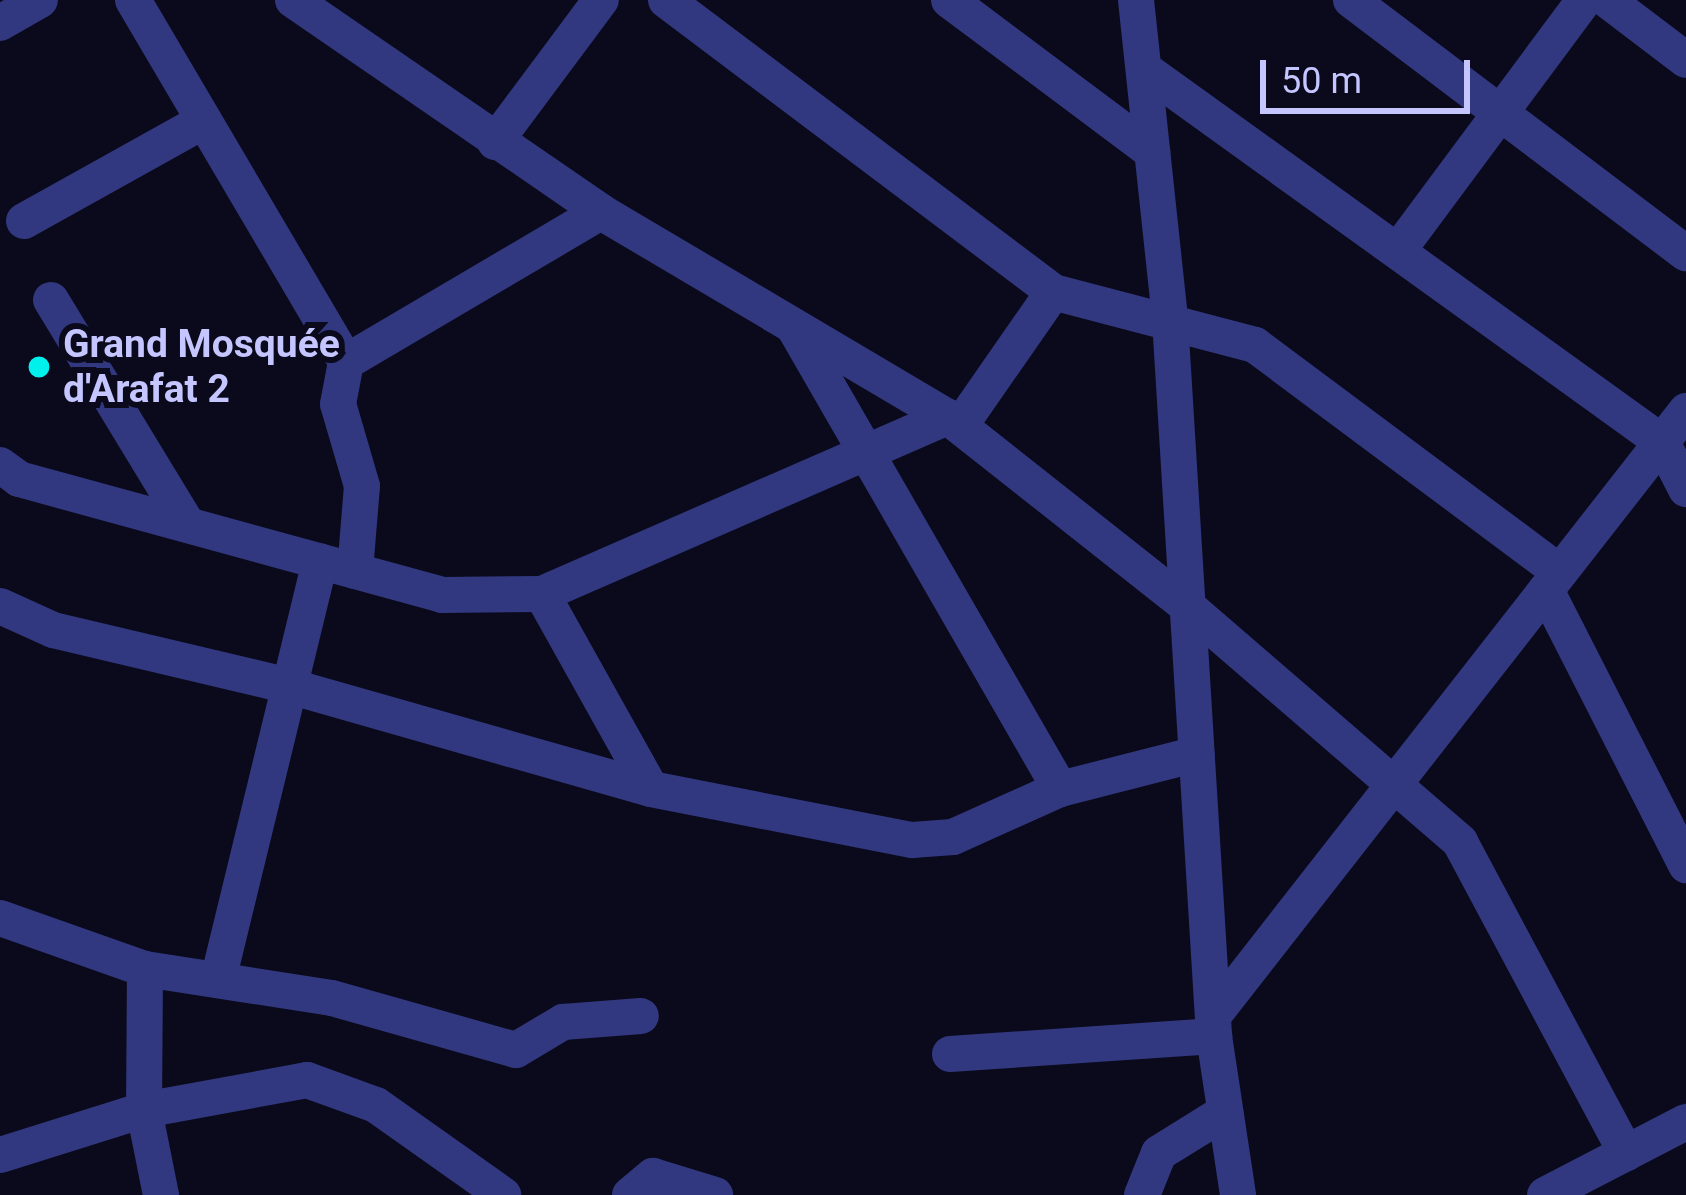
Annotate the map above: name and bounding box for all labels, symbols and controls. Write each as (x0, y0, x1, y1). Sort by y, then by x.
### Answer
scale bar (1266, 36, 1476, 110)
text: 50 m (1281, 60, 1362, 102)
place label: Grand Mosquée d'Arafat 2 (63, 322, 340, 413)
marker: Grand Mosquée d'Arafat 2 (26, 354, 52, 380)

